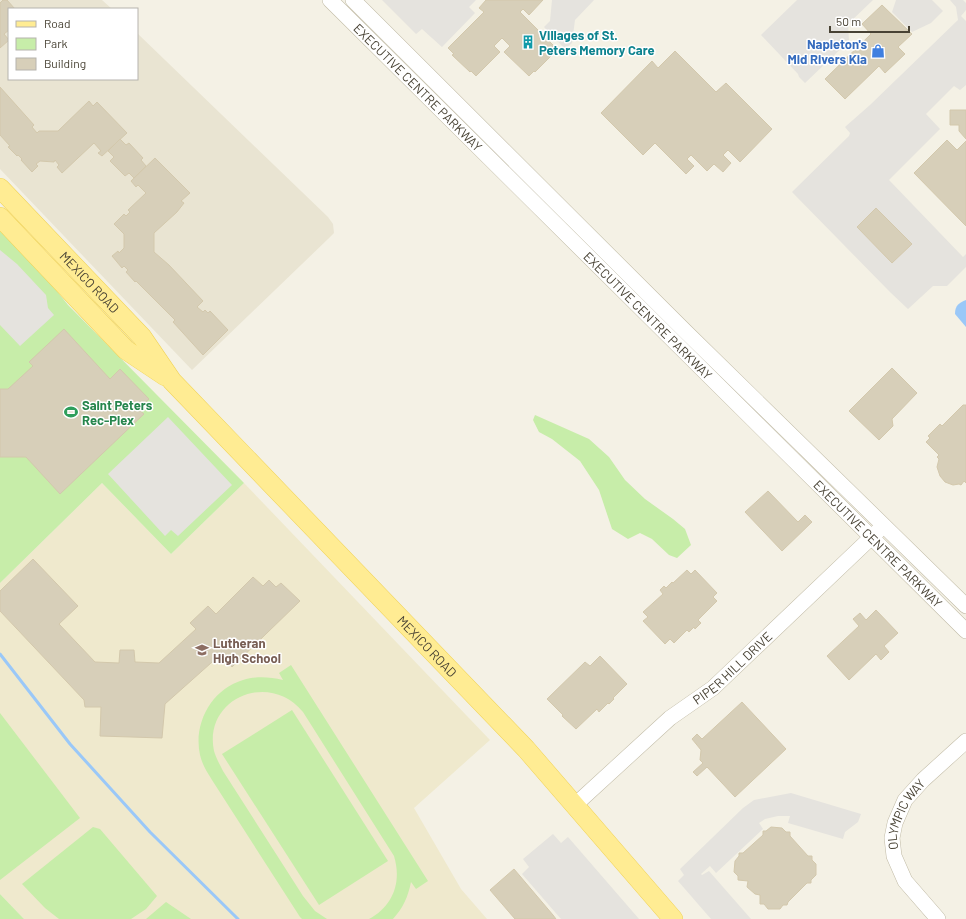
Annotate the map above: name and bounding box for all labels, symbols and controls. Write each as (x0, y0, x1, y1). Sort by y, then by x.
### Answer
legend (8, 8, 138, 80)
scale bar (830, 8, 909, 34)
text: 50 m (836, 14, 861, 28)
text: Road (44, 16, 71, 30)
street label: EXECUTIVE CENTRE PARKWAY (350, 20, 486, 155)
place label: Villages of St. Peters Memory Care (539, 27, 655, 58)
building icon: Villages of St. Peters Memory Care (520, 34, 536, 50)
text: Park (44, 36, 68, 50)
place label: Napleton's Mid Rivers Kia (787, 36, 867, 67)
shop icon: Napleton's Mid Rivers Kia (870, 43, 886, 59)
text: Building (44, 56, 86, 70)
street label: MEXICO ROAD (57, 248, 123, 316)
street label: EXECUTIVE CENTRE PARKWAY (580, 248, 716, 383)
place label: Saint Peters Rec-Plex (82, 397, 153, 428)
sports icon: Saint Peters Rec-Plex (63, 404, 79, 420)
street label: EXECUTIVE CENTRE PARKWAY (810, 477, 946, 611)
street label: MEXICO ROAD (394, 612, 460, 680)
street label: PIPER HILL DRIVE (690, 628, 775, 708)
place label: Lutheran High School (213, 635, 281, 666)
school or university icon: Lutheran High School (194, 642, 210, 658)
street label: OLYMPIC WAY (884, 775, 928, 851)

